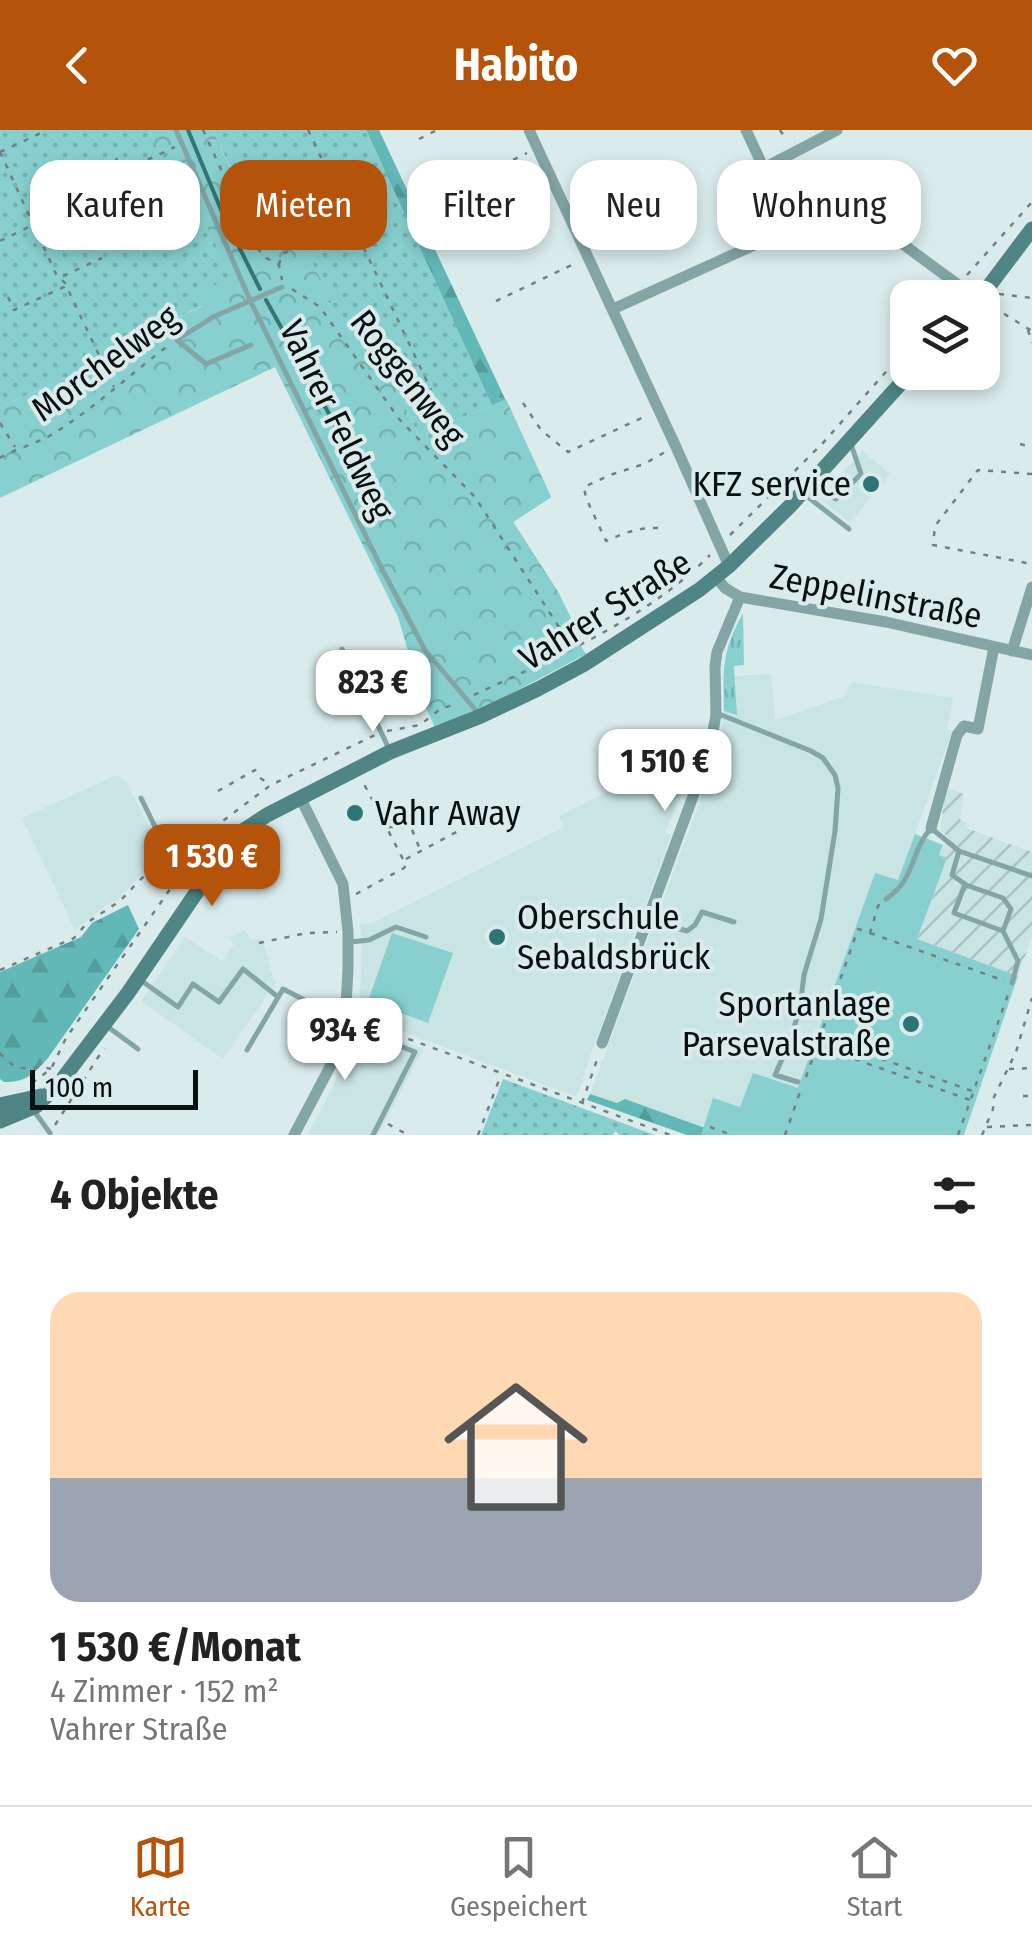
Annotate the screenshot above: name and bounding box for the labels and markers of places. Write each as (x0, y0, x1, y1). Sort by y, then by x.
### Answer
place label: KFZ service (693, 463, 851, 505)
marker: KFZ service (860, 473, 882, 495)
pin: 823 € (303, 650, 443, 735)
pin: 1 510 € (573, 729, 757, 814)
place label: Vahr Away (375, 792, 521, 834)
marker: Vahr Away (344, 802, 366, 824)
pin: 1 530 € (120, 824, 304, 909)
place label: Oberschule Sebaldsbrück (517, 896, 711, 978)
marker: Oberschule Sebaldsbrück (486, 926, 508, 948)
place label: Sportanlage Parsevalstraße (682, 983, 891, 1065)
pin: 934 € (275, 998, 415, 1083)
marker: Sportanlage Parsevalstraße (900, 1013, 922, 1035)

